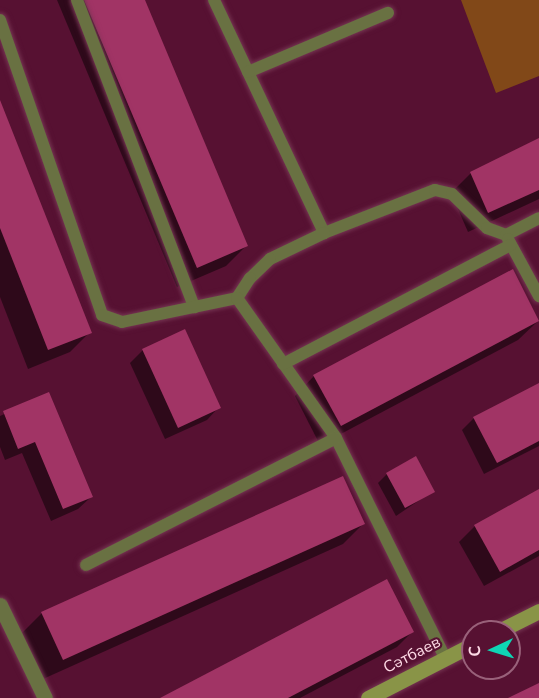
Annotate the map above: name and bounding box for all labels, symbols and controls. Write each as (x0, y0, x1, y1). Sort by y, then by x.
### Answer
north arrow (461, 620, 521, 680)
street label: Сәтбаев (380, 632, 444, 678)
text: С (464, 645, 486, 657)

